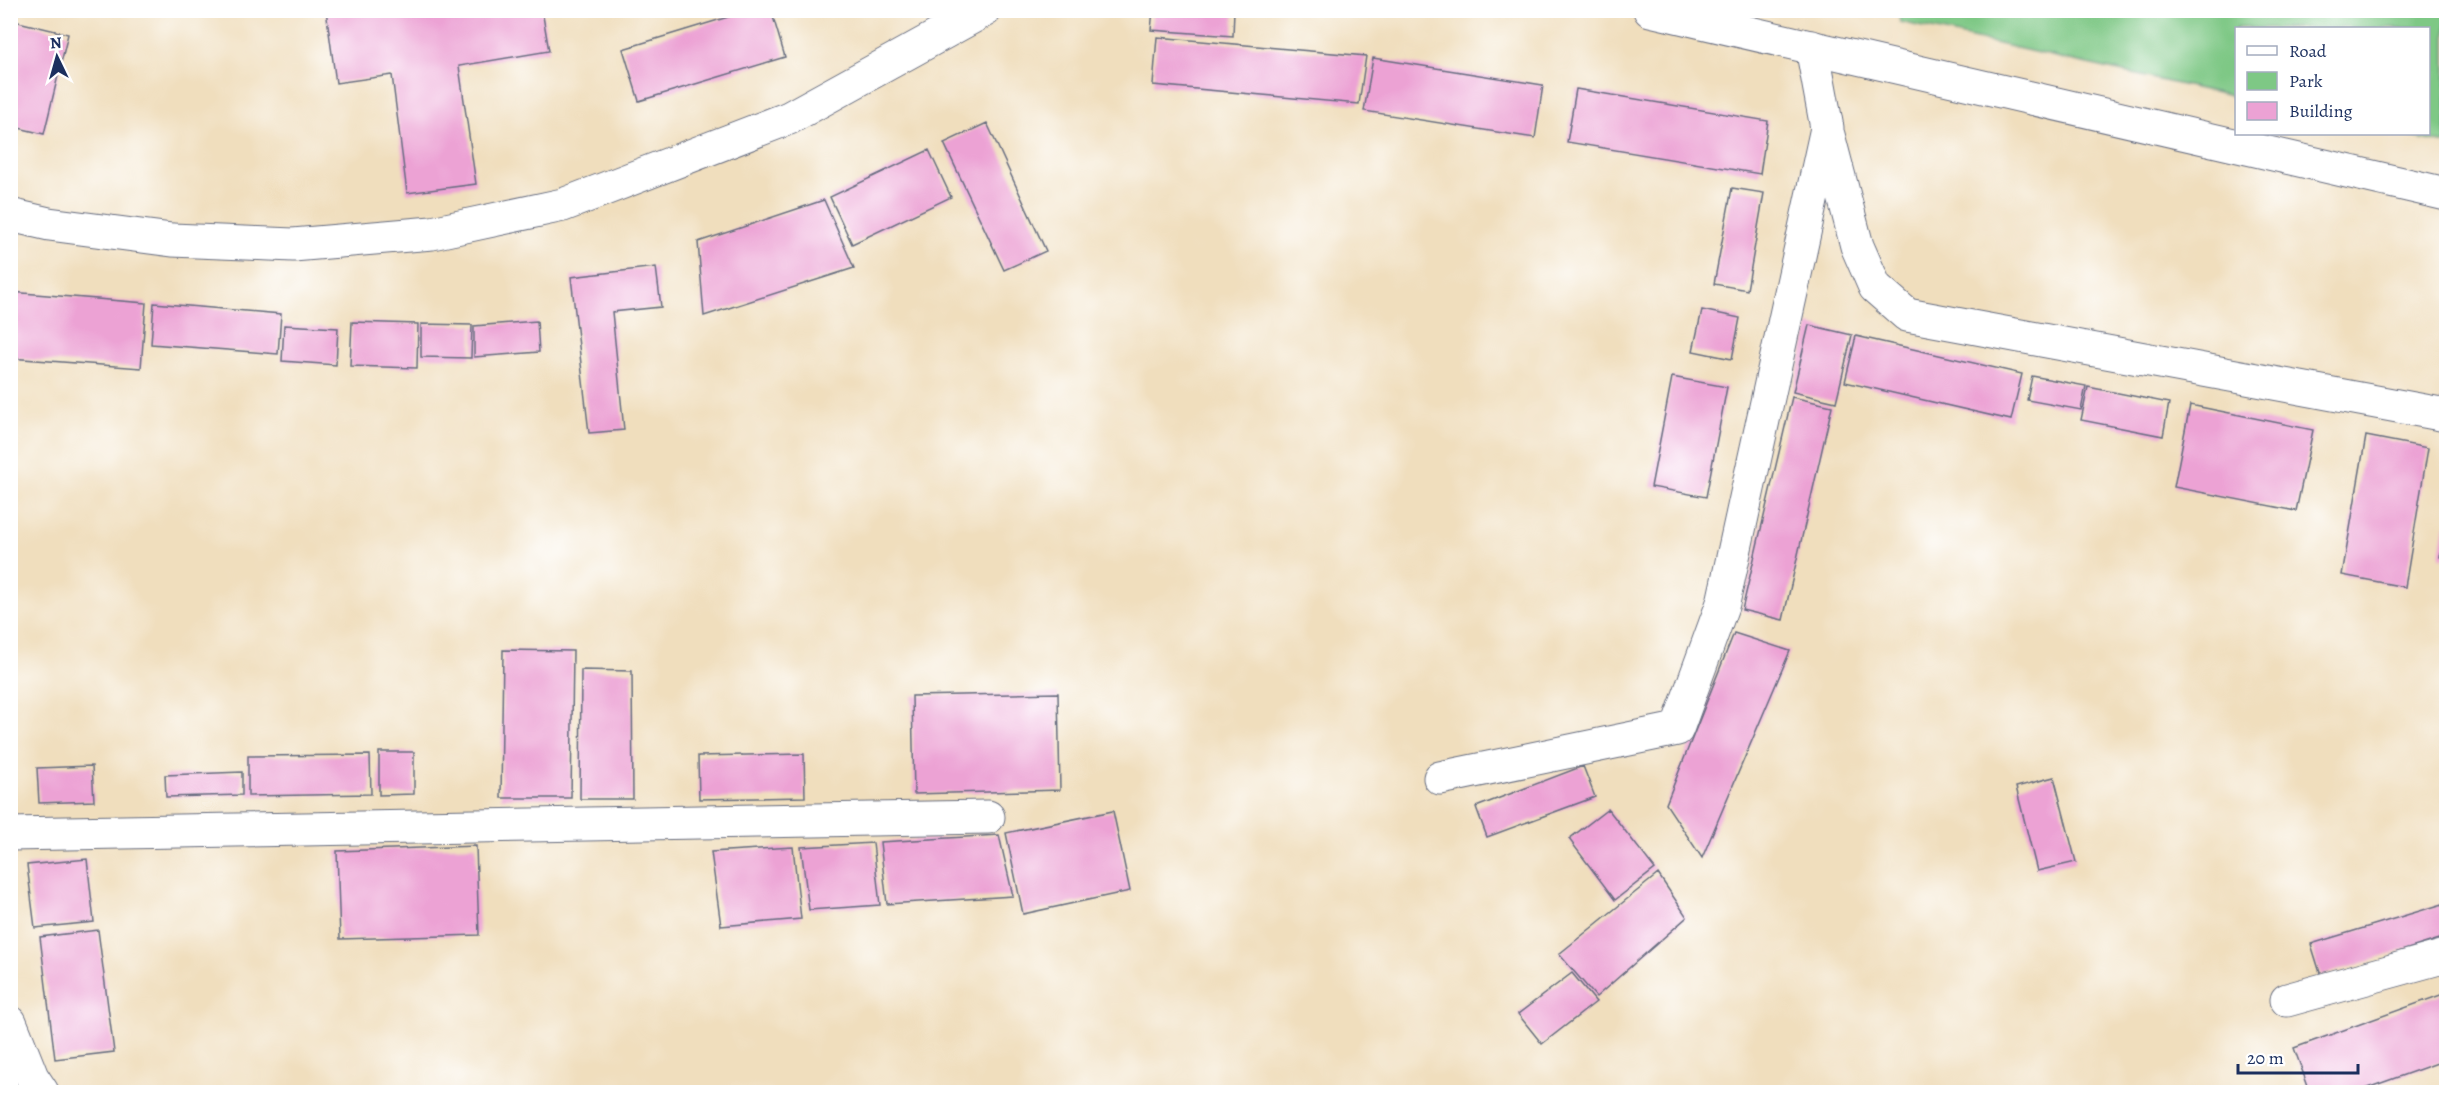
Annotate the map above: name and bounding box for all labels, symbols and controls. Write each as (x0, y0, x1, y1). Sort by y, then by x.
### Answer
north arrow (27, 27, 87, 87)
legend (2235, 27, 2430, 135)
text: N (49, 32, 63, 55)
text: Road (2289, 39, 2327, 63)
text: Park (2289, 69, 2323, 93)
text: Building (2289, 99, 2353, 123)
scale bar (2238, 1037, 2358, 1075)
text: 20 m (2247, 1046, 2284, 1070)

